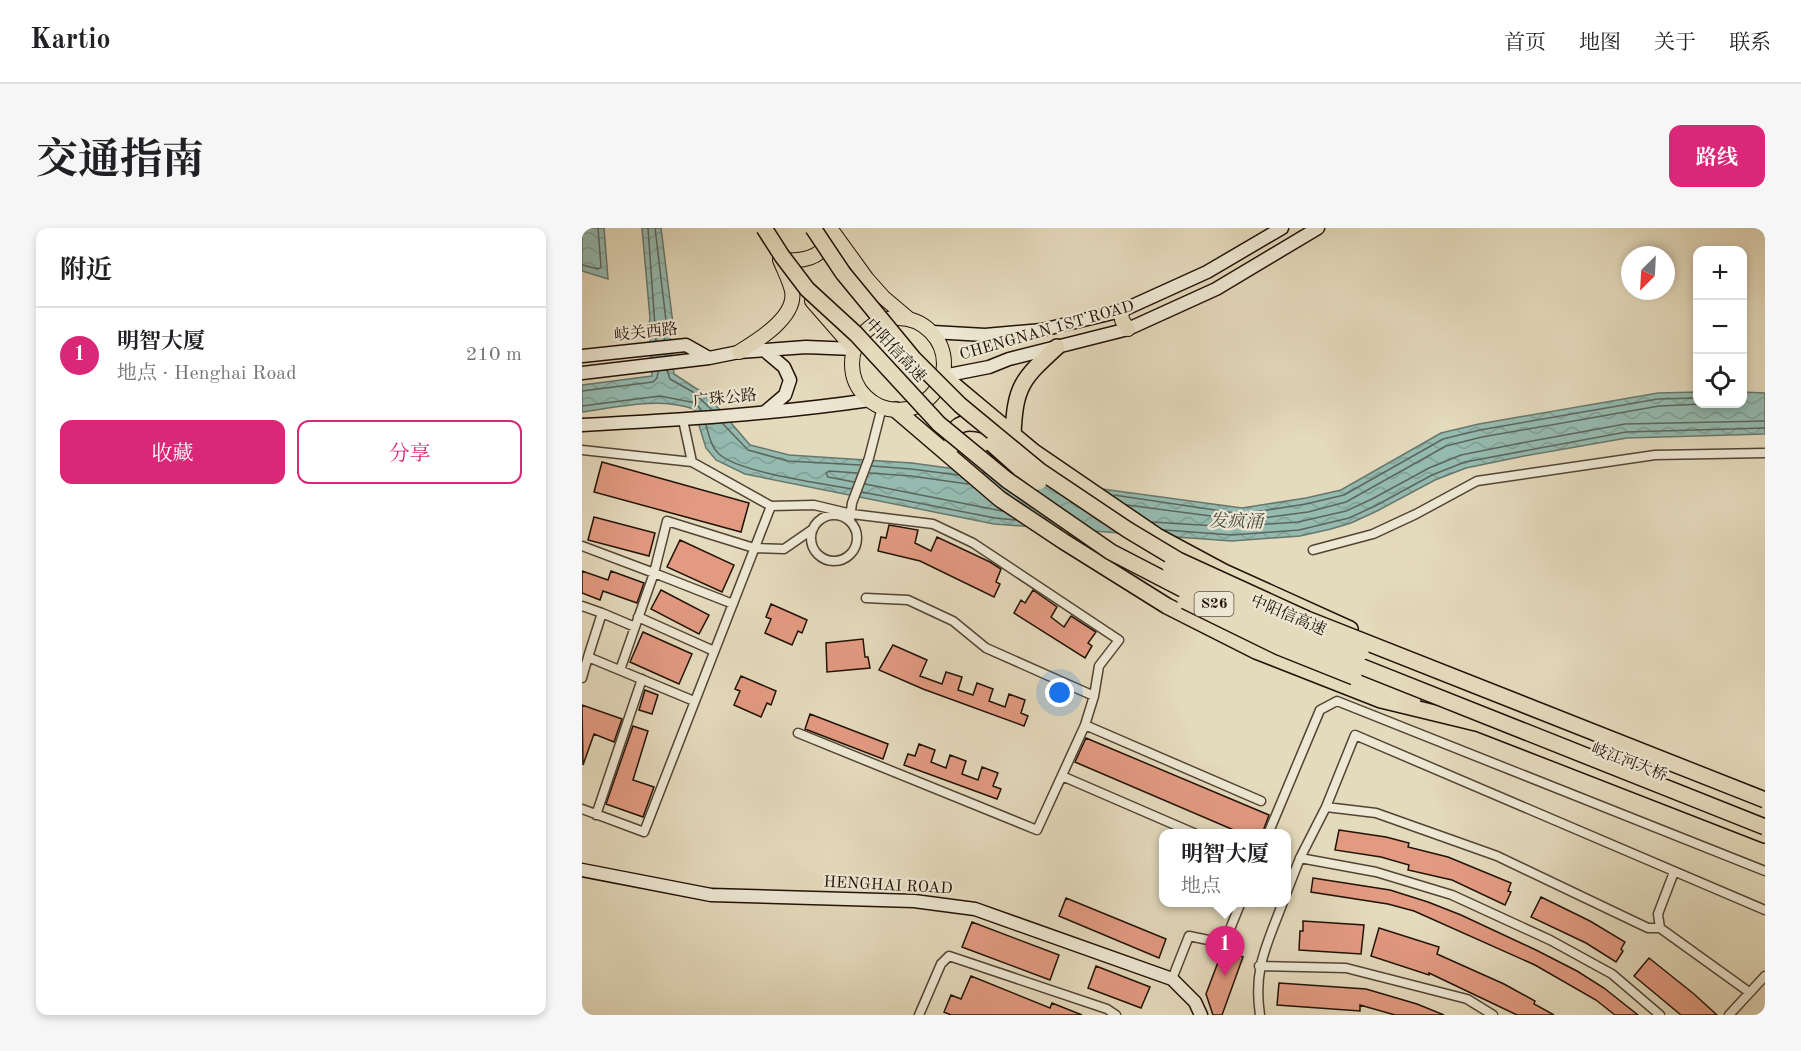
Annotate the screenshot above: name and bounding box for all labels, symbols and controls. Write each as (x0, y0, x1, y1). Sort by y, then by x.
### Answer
text: Kartio (30, 27, 111, 55)
text: 首页 (1504, 33, 1546, 54)
text: 地图 (1579, 33, 1621, 54)
text: 关于 (1654, 33, 1696, 54)
text: 联系 (1729, 33, 1771, 54)
button: 路线 (1669, 125, 1765, 187)
text: 交通指南 (36, 141, 204, 183)
north arrow (1621, 246, 1675, 300)
map controls (1693, 246, 1747, 408)
button: + (1693, 246, 1747, 300)
text: 附近 (60, 258, 112, 284)
street label: CHENGNAN 1ST ROAD (958, 298, 1136, 364)
button: − (1693, 300, 1747, 354)
street label: 中阳信高速 (862, 315, 930, 386)
street label: 岐关西路 (613, 320, 679, 344)
text: 明智大厦 (117, 331, 205, 353)
text: 1 (74, 345, 85, 365)
text: 210 m (466, 345, 522, 365)
button: locate (1693, 354, 1747, 408)
text: 地点 · Henghai Road (117, 364, 297, 384)
street label: 广珠公路 (692, 386, 758, 410)
button: 收藏 (60, 420, 285, 484)
button: 分享 (297, 420, 522, 484)
water label: 发疯涌 (1209, 511, 1265, 532)
street label: 中阳信高速 (1248, 591, 1329, 639)
road number: S26 (1194, 592, 1234, 616)
your location (1045, 678, 1074, 707)
street label: 岐江河大桥 (1589, 739, 1670, 785)
popup (1159, 829, 1291, 907)
text: 明智大厦 (1181, 844, 1269, 866)
street label: HENGHAI ROAD (823, 875, 953, 897)
text: 地点 (1181, 877, 1221, 897)
pin: 1 (1206, 926, 1244, 976)

